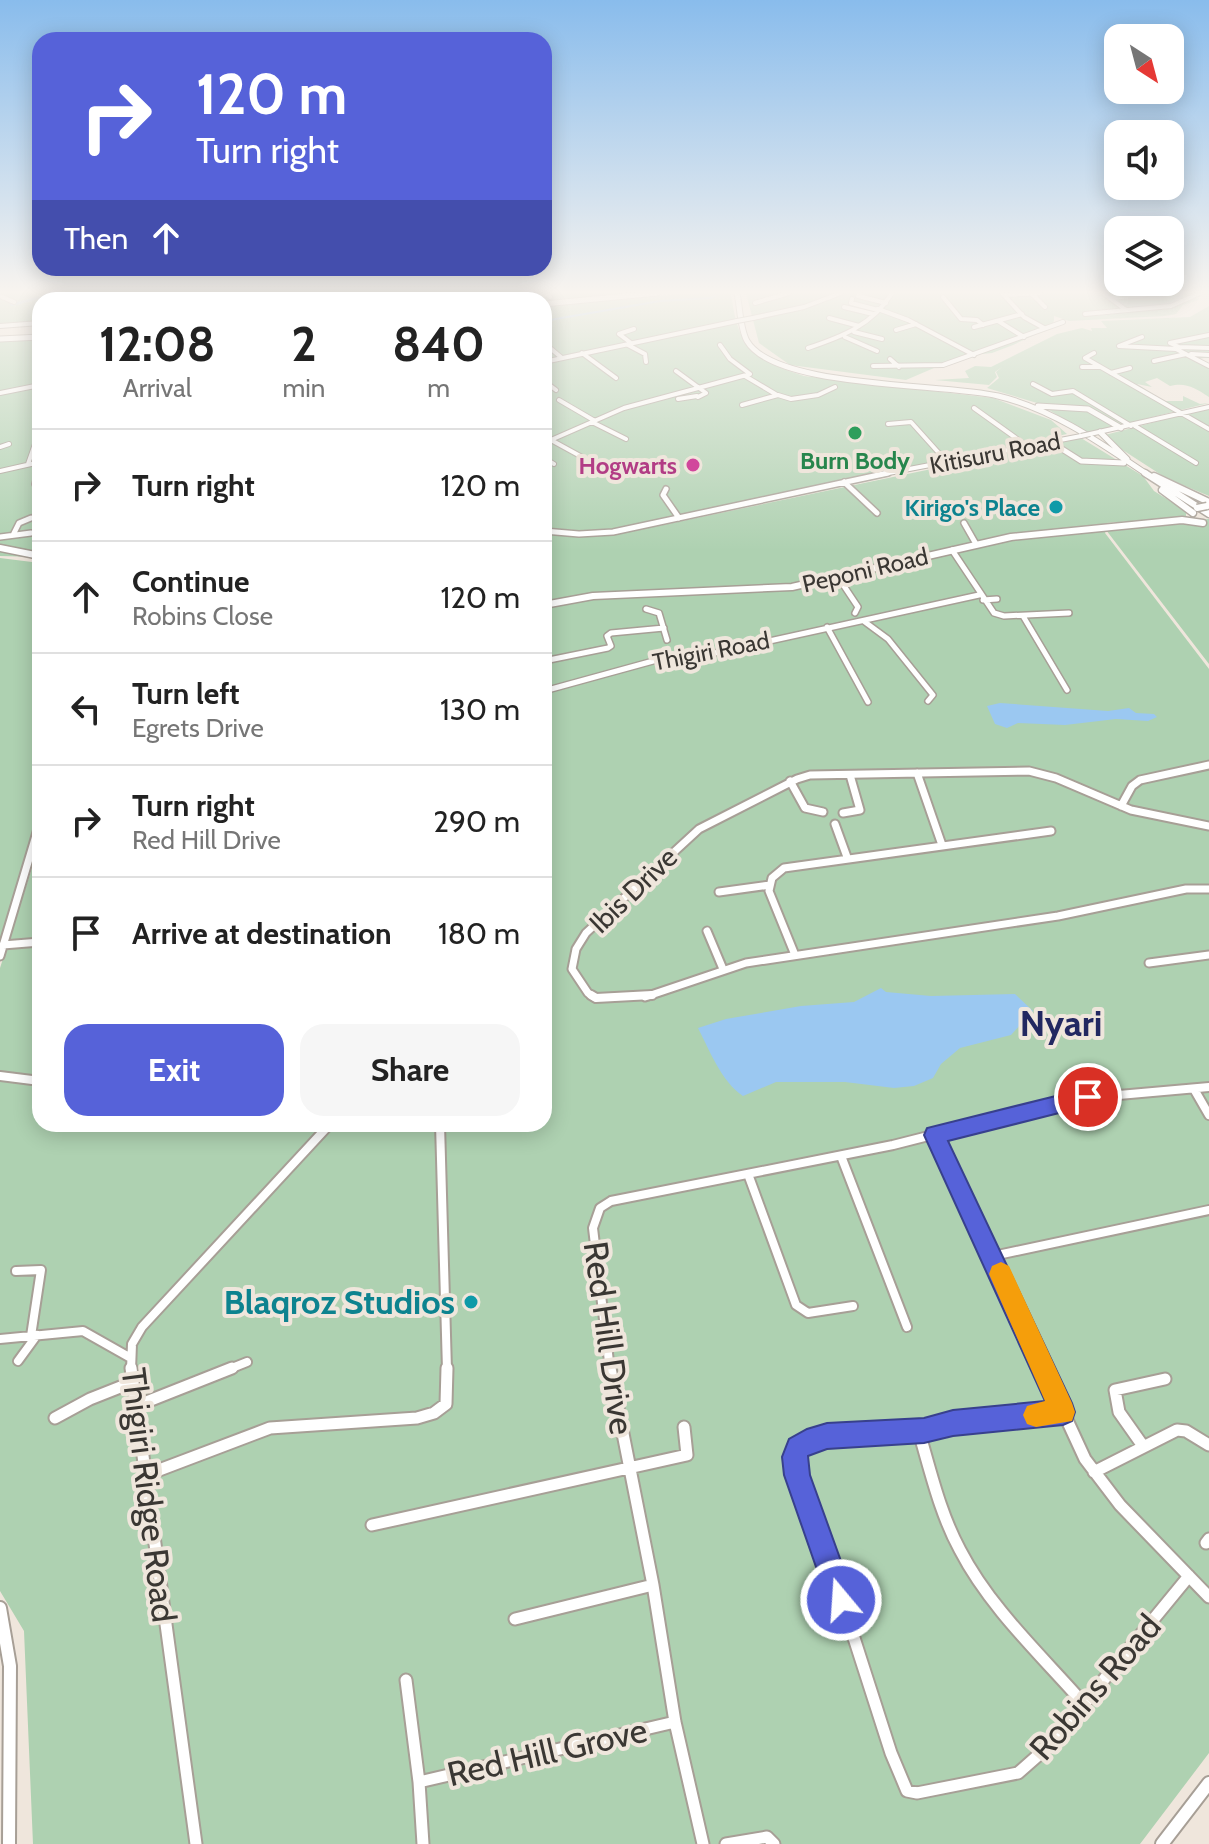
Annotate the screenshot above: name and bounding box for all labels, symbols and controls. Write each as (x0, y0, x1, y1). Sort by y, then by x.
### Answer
north arrow (1104, 24, 1184, 104)
map controls (1104, 24, 1184, 296)
text: 120 m (196, 60, 347, 128)
icon: right (64, 64, 168, 168)
button: sound (1104, 120, 1184, 200)
text: Turn right (196, 128, 339, 172)
icon: ahead (144, 216, 188, 260)
button: layers (1104, 216, 1184, 296)
text: Then (64, 220, 128, 257)
text: 12:08 (99, 315, 216, 373)
text: 2 (291, 315, 317, 373)
text: 840 (392, 315, 485, 373)
text: Arrival (123, 372, 192, 404)
text: min (283, 372, 325, 404)
text: m (427, 372, 450, 404)
marker: Burn Body (846, 424, 864, 442)
street label: Kitisuru Road (927, 426, 1063, 480)
place label: Burn Body (800, 446, 910, 475)
place label: Hogwarts (579, 451, 677, 480)
marker: Hogwarts (684, 456, 702, 474)
icon: right (64, 463, 108, 507)
text: Turn right (132, 467, 255, 504)
text: 120 m (440, 467, 520, 504)
place label: Kirigo's Place (904, 493, 1040, 522)
marker: Kirigo's Place (1047, 498, 1065, 516)
street label: Peponi Road (799, 541, 931, 599)
text: Continue (132, 563, 249, 600)
icon: ahead (64, 575, 108, 619)
text: 120 m (440, 579, 520, 616)
text: Robins Close (132, 600, 273, 632)
street label: Thigiri Road (650, 625, 772, 677)
text: Turn left (132, 675, 240, 712)
icon: left (64, 687, 108, 731)
text: 130 m (440, 691, 520, 728)
text: Egrets Drive (132, 712, 264, 744)
text: Turn right (132, 787, 255, 824)
icon: right (64, 799, 108, 843)
text: 290 m (433, 803, 520, 840)
text: Red Hill Drive (132, 824, 281, 856)
street label: Ibis Drive (582, 840, 684, 940)
icon: arrive (64, 911, 108, 955)
text: Arrive at destination (132, 915, 392, 952)
text: 180 m (438, 915, 520, 952)
district label: Nyari (1020, 1001, 1102, 1045)
button: Exit (64, 1024, 284, 1116)
button: Share (300, 1024, 520, 1116)
pin (1054, 1063, 1122, 1131)
icon: arrive (1066, 1075, 1110, 1119)
street label: Red Hill Drive (575, 1239, 643, 1437)
place label: Blaqroz Studios (224, 1281, 455, 1323)
marker: Blaqroz Studios (462, 1293, 480, 1311)
street label: Thigiri Ridge Road (113, 1365, 185, 1625)
position arrow (799, 1558, 883, 1642)
street label: Robins Road (1020, 1606, 1170, 1768)
street label: Red Hill Grove (443, 1709, 651, 1795)

